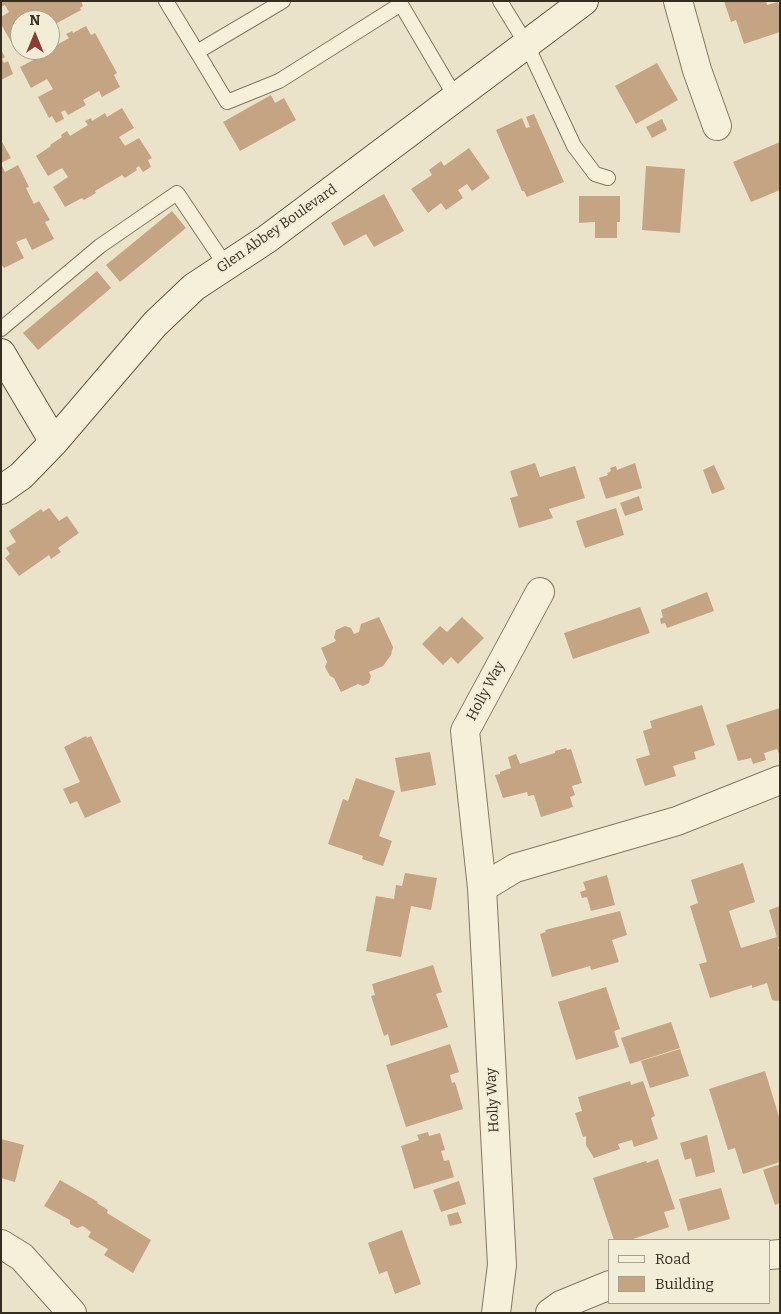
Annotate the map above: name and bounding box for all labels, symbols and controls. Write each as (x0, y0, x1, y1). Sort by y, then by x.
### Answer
north arrow (10, 10, 60, 60)
text: N (30, 12, 40, 29)
street label: Glen Abbey Boulevard (214, 181, 340, 277)
street label: Holly Way (463, 658, 509, 724)
street label: Holly Way (483, 1067, 503, 1133)
legend (608, 1239, 771, 1304)
text: Road (655, 1250, 690, 1268)
text: Building (655, 1275, 714, 1293)

